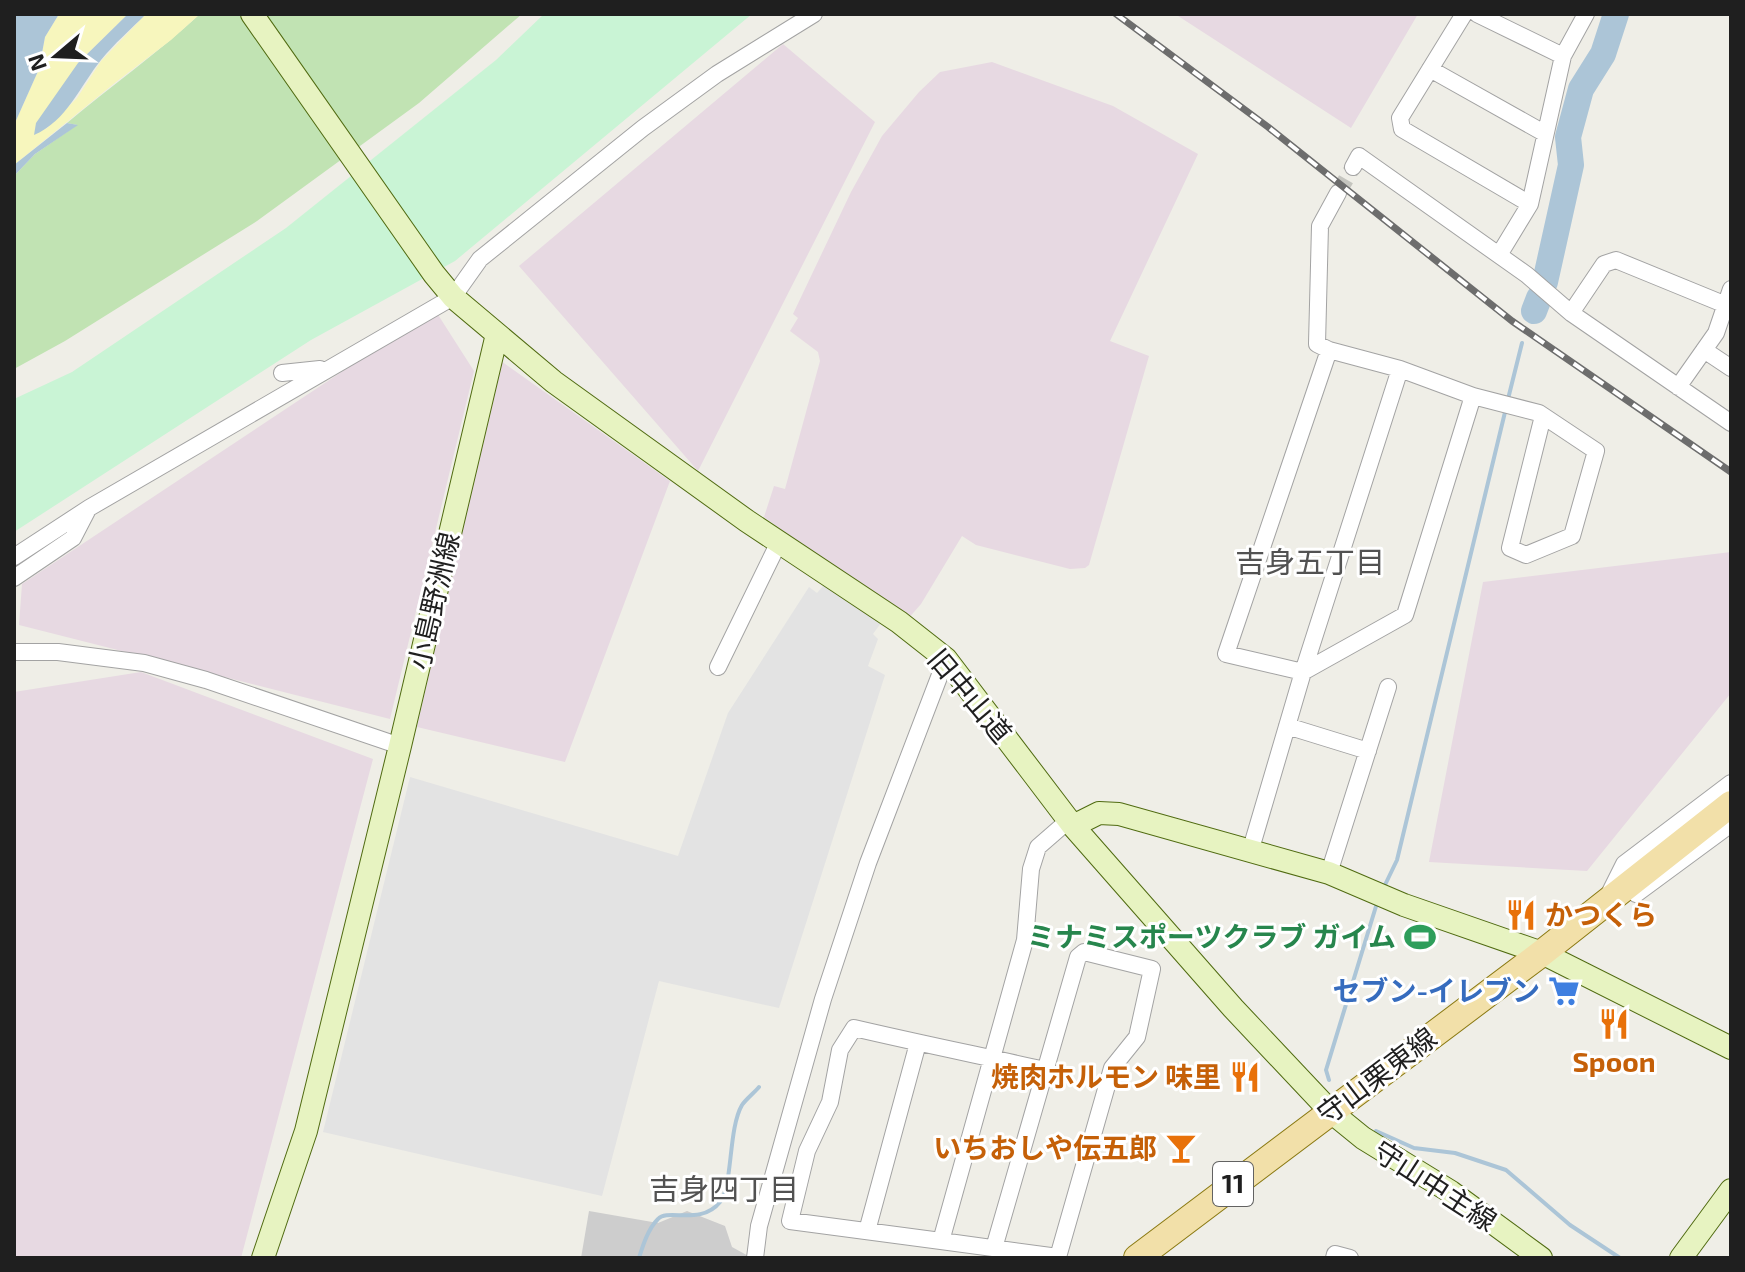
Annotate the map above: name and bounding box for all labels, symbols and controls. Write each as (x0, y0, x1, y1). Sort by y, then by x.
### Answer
north arrow (16, 16, 96, 96)
text: N (21, 51, 51, 75)
street label: 小島野洲線 (401, 529, 465, 673)
district label: 吉身五丁目 (1235, 543, 1385, 579)
street label: 旧中山道 (922, 642, 1020, 749)
place label: かつくら (1545, 897, 1657, 931)
restaurant icon: かつくら (1504, 898, 1538, 932)
place label: ミナミスポーツクラブ ガイム (1027, 919, 1396, 953)
sports icon: ミナミスポーツクラブ ガイム (1403, 920, 1437, 954)
place label: セブン-イレブン (1332, 973, 1540, 1007)
supermarket icon: セブン-イレブン (1547, 974, 1581, 1008)
restaurant icon: Spoon (1597, 1007, 1631, 1041)
street label: 守山栗東線 (1310, 1019, 1443, 1131)
place label: Spoon (1572, 1044, 1656, 1078)
place label: 焼肉ホルモン 味里 (991, 1059, 1221, 1093)
restaurant icon: 焼肉ホルモン 味里 (1228, 1060, 1262, 1094)
place label: いちおしや伝五郎 (933, 1130, 1157, 1164)
bar icon: いちおしや伝五郎 (1164, 1131, 1198, 1165)
street label: 守山中主線 (1368, 1133, 1504, 1238)
road number: 11 (1213, 1162, 1253, 1206)
district label: 吉身四丁目 (649, 1170, 799, 1206)

